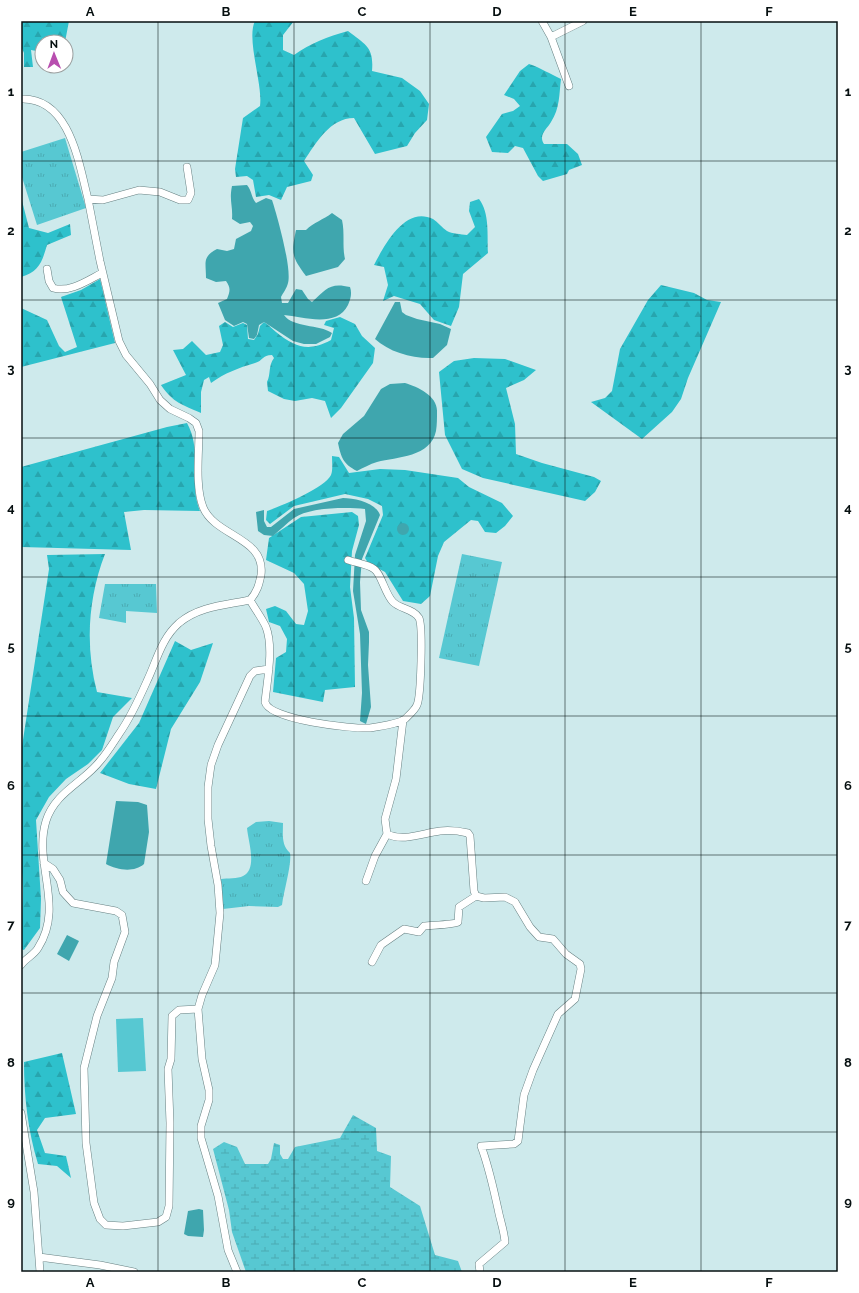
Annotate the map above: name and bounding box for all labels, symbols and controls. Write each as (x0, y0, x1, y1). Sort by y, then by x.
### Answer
text: A (86, 4, 95, 19)
text: B (222, 4, 231, 19)
text: C (358, 4, 367, 19)
text: D (492, 4, 502, 19)
text: E (629, 4, 637, 19)
text: F (765, 4, 773, 19)
north arrow (34, 34, 74, 74)
text: N (50, 38, 58, 51)
text: 1 (8, 84, 15, 99)
text: 1 (845, 84, 852, 99)
text: 2 (7, 223, 15, 238)
text: 2 (844, 223, 852, 238)
text: 3 (7, 361, 15, 376)
text: 3 (844, 361, 852, 376)
text: 4 (7, 500, 15, 515)
text: 4 (844, 500, 852, 515)
text: 5 (7, 639, 15, 654)
text: 5 (844, 639, 852, 654)
text: 6 (7, 778, 15, 793)
text: 6 (844, 778, 852, 793)
text: 7 (7, 917, 15, 932)
text: 7 (844, 917, 852, 932)
text: 8 (7, 1055, 15, 1070)
text: 8 (844, 1055, 852, 1070)
text: 9 (7, 1194, 15, 1209)
text: 9 (844, 1194, 852, 1209)
text: A (86, 1275, 95, 1290)
text: B (222, 1275, 231, 1290)
text: C (358, 1275, 367, 1290)
text: D (492, 1275, 502, 1290)
text: E (629, 1275, 637, 1290)
text: F (765, 1275, 773, 1290)

